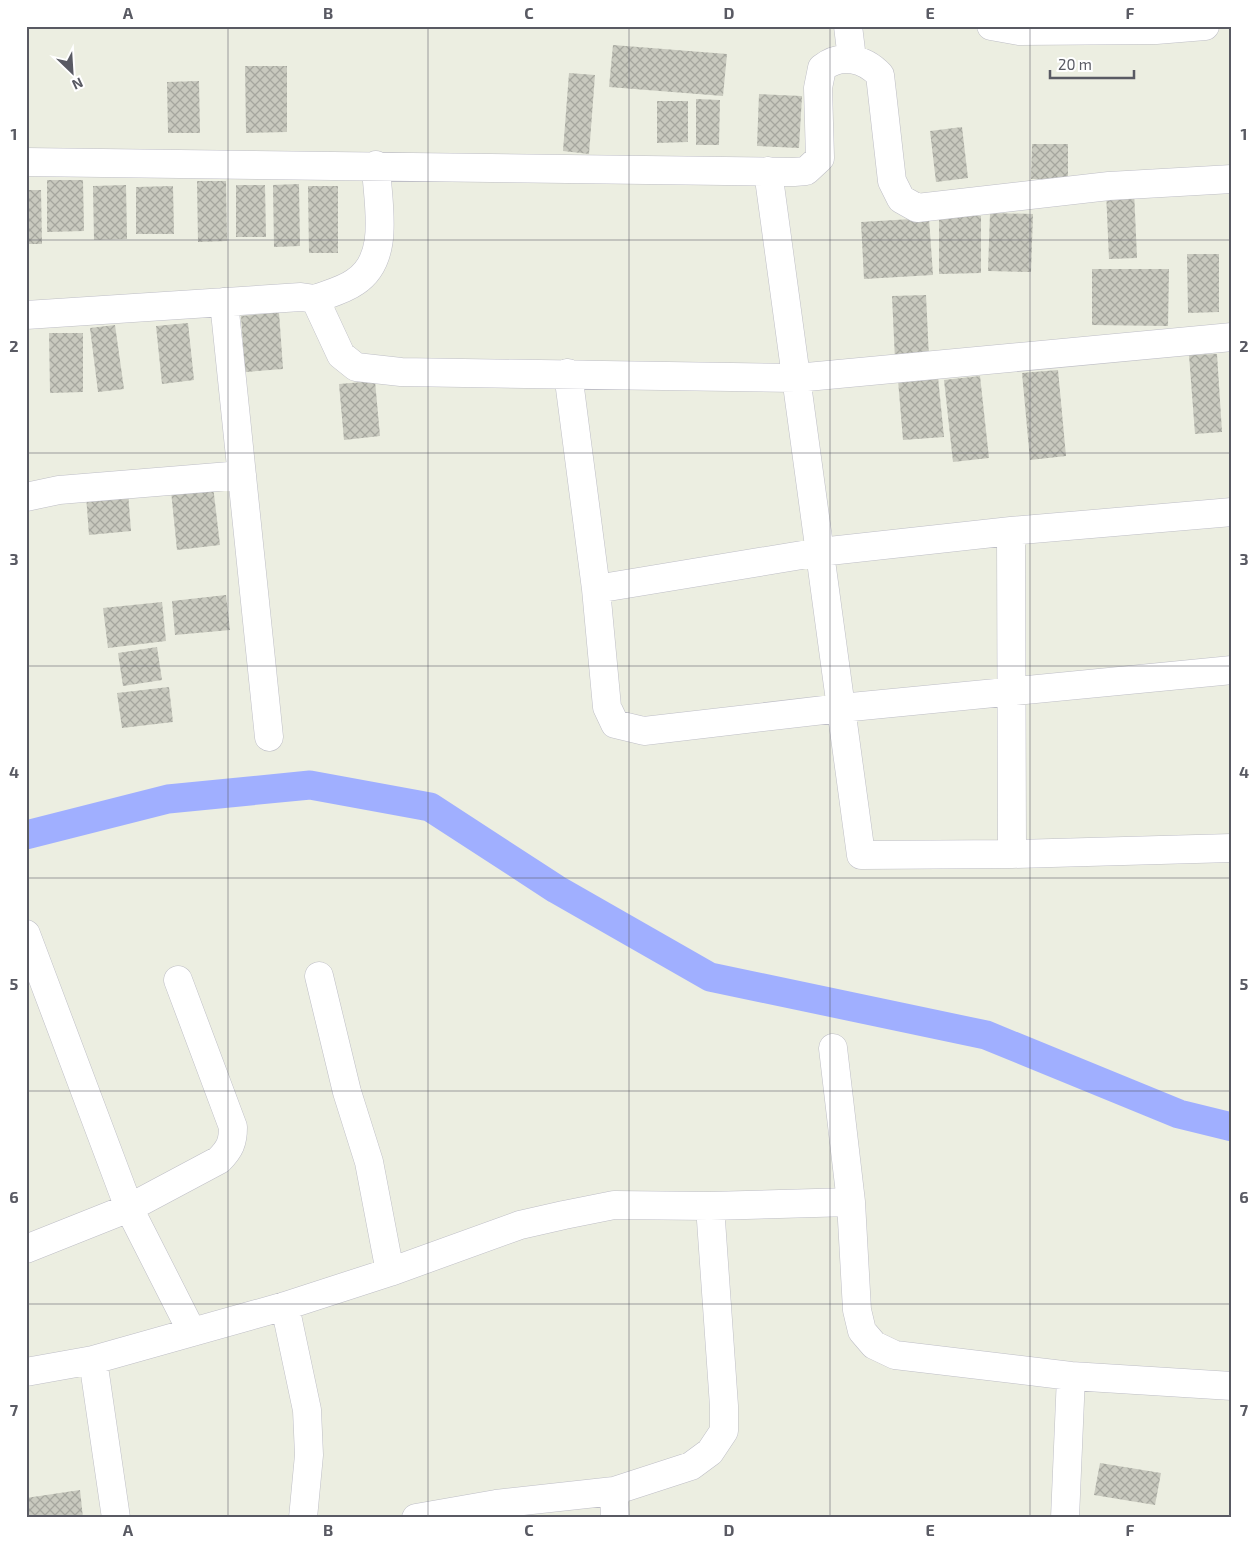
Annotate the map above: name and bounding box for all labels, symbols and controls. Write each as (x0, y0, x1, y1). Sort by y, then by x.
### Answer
text: A (123, 3, 134, 22)
text: B (323, 3, 333, 22)
text: C (524, 3, 534, 22)
text: D (724, 3, 735, 22)
text: E (925, 3, 935, 22)
text: F (1126, 3, 1135, 22)
north arrow (48, 48, 98, 98)
scale bar (1050, 48, 1134, 80)
text: 20 m (1058, 55, 1092, 73)
text: N (70, 74, 86, 94)
text: 1 (11, 124, 17, 143)
text: 1 (1241, 124, 1247, 143)
text: 2 (9, 336, 19, 355)
text: 2 (1239, 336, 1249, 355)
text: 3 (9, 549, 19, 568)
text: 3 (1239, 549, 1249, 568)
text: 4 (9, 762, 19, 781)
text: 4 (1239, 762, 1249, 781)
text: 5 (10, 974, 19, 993)
text: 5 (1240, 974, 1249, 993)
text: 6 (9, 1187, 19, 1206)
text: 6 (1239, 1187, 1249, 1206)
text: 7 (10, 1400, 19, 1419)
text: 7 (1240, 1400, 1249, 1419)
text: A (123, 1520, 134, 1539)
text: B (323, 1520, 333, 1539)
text: C (524, 1520, 534, 1539)
text: D (724, 1520, 735, 1539)
text: E (925, 1520, 935, 1539)
text: F (1126, 1520, 1135, 1539)

